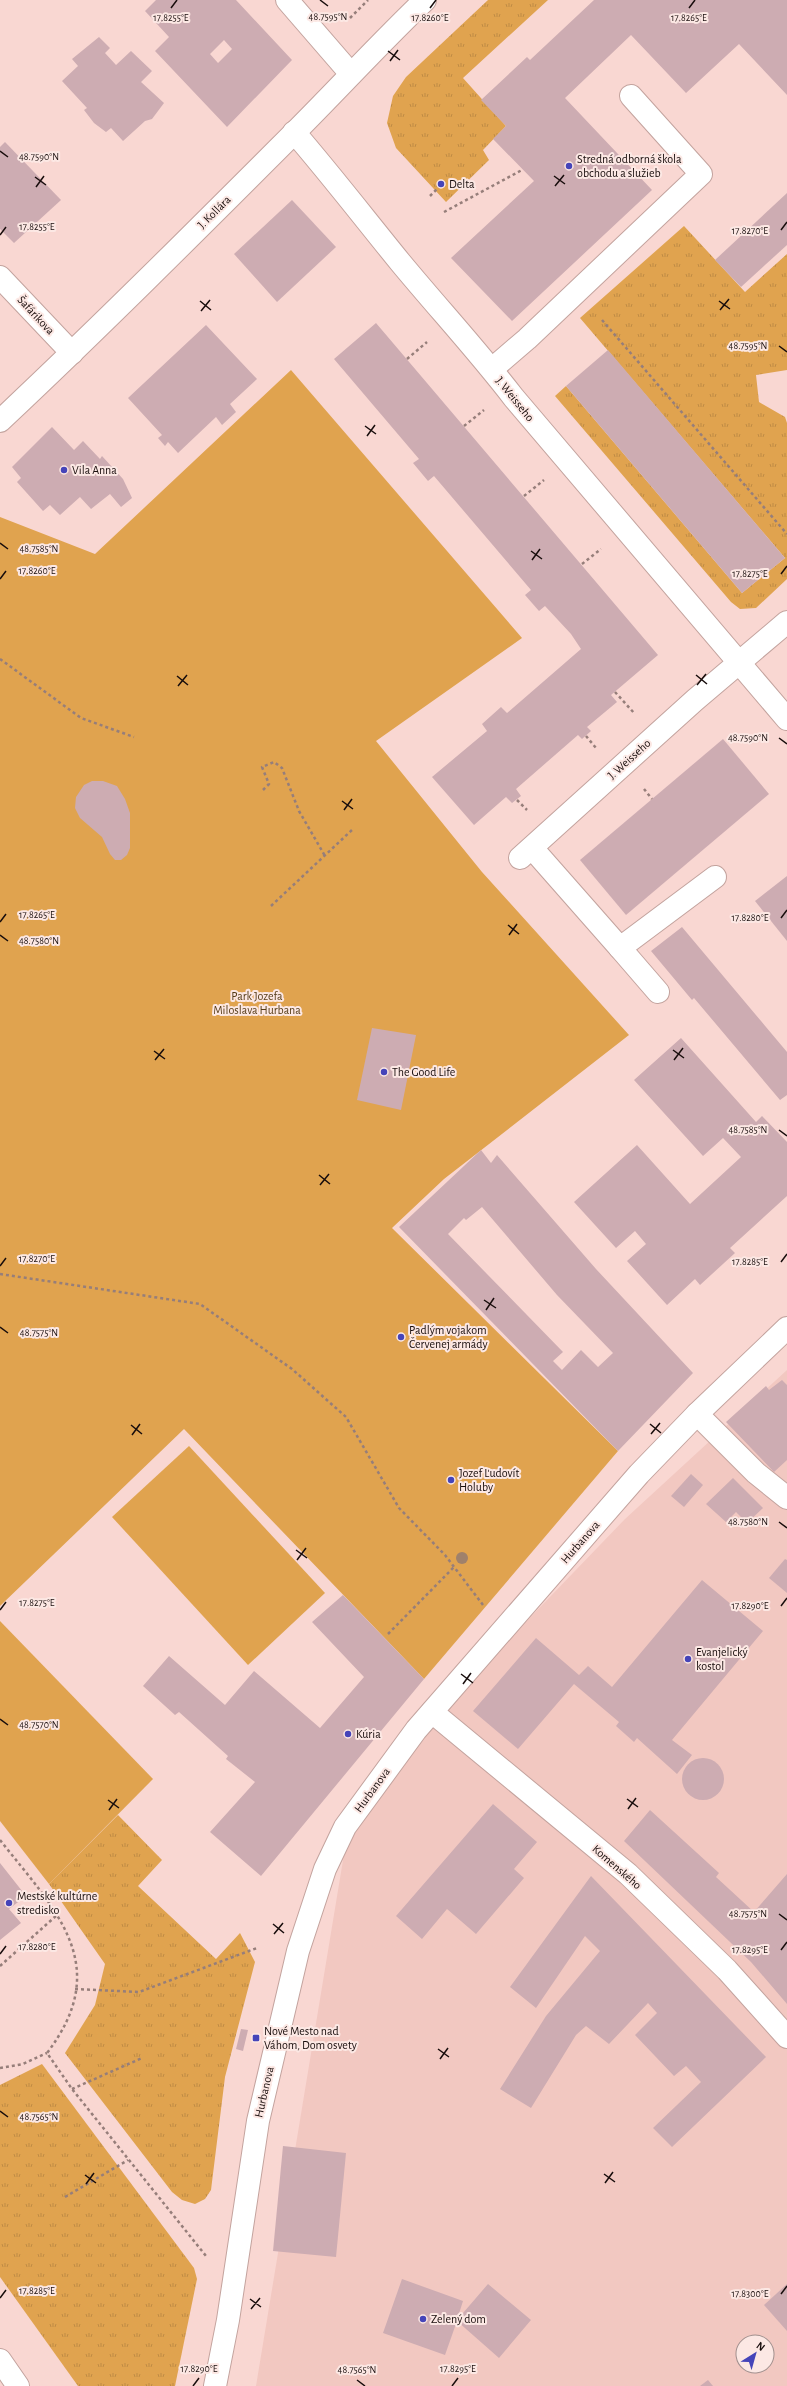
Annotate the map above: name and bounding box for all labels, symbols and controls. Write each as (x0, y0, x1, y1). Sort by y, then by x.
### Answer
text: 48.7595°N (309, 12, 347, 22)
text: 17.8255°E (153, 13, 189, 23)
text: 17.8260°E (412, 13, 449, 23)
text: 17.8265°E (671, 13, 707, 23)
text: 48.7590°N (19, 152, 59, 162)
place label: Stredná odborná škola obchodu a služieb (577, 153, 682, 179)
marker: Stredná odborná škola obchodu a služieb (564, 161, 574, 171)
place label: Delta (449, 178, 475, 190)
marker: Delta (436, 179, 446, 189)
street label: J. Kollára (195, 193, 233, 231)
text: 17.8255°E (19, 222, 55, 232)
text: 17.8270°E (732, 226, 768, 236)
street label: Šafárikova (15, 293, 58, 337)
text: 48.7595°N (729, 341, 767, 351)
street label: J. Weisseho (494, 375, 536, 424)
place label: Vila Anna (72, 464, 117, 476)
marker: Vila Anna (59, 465, 69, 475)
text: 48.7585°N (20, 544, 58, 554)
text: 17.8260°E (19, 566, 56, 576)
text: 17.8275°E (732, 569, 768, 579)
text: 48.7590°N (728, 733, 768, 743)
street label: J. Weisseho (605, 737, 653, 781)
text: 17.8265°E (19, 910, 55, 920)
text: 17.8280°E (732, 913, 769, 923)
text: 48.7580°N (19, 936, 59, 946)
park label: Park Jozefa Miloslava Hurbana (213, 990, 301, 1016)
place label: The Good Life (392, 1066, 455, 1078)
marker: The Good Life (379, 1067, 389, 1077)
text: 48.7585°N (729, 1125, 767, 1135)
text: 17.8270°E (19, 1254, 55, 1264)
text: 17.8285°E (732, 1257, 768, 1267)
place label: Padlým vojakom Červenej armády (409, 1324, 488, 1351)
text: 48.7575°N (20, 1328, 58, 1338)
marker: Padlým vojakom Červenej armády (396, 1332, 406, 1342)
place label: Jozef Ľudovít Holuby (459, 1467, 519, 1494)
marker: Jozef Ľudovít Holuby (446, 1475, 456, 1485)
text: 48.7580°N (728, 1517, 768, 1527)
street label: Hurbanova (558, 1518, 602, 1566)
text: 17.8275°E (19, 1598, 55, 1608)
text: 17.8290°E (732, 1601, 769, 1611)
place label: Evanjelický kostol (696, 1646, 748, 1672)
marker: Evanjelický kostol (683, 1654, 693, 1664)
text: 48.7570°N (19, 1720, 59, 1730)
place label: Kúria (356, 1728, 381, 1740)
marker: Kúria (343, 1729, 353, 1739)
street label: Hurbanova (352, 1765, 392, 1815)
street label: Komenského (590, 1843, 644, 1892)
place label: Mestské kultúrne stredisko (17, 1890, 97, 1916)
marker: Mestské kultúrne stredisko (4, 1898, 14, 1908)
text: 48.7575°N (729, 1909, 767, 1919)
text: 17.8280°E (19, 1942, 56, 1952)
text: 17.8295°E (732, 1945, 768, 1955)
place label: Nové Mesto nad Váhom, Dom osvety (264, 2025, 357, 2052)
marker: Nové Mesto nad Váhom, Dom osvety (251, 2033, 261, 2043)
street label: Hurbanova (252, 2065, 276, 2119)
text: 48.7565°N (20, 2112, 58, 2122)
text: 17.8285°E (19, 2286, 55, 2296)
text: 17.8300°E (731, 2289, 769, 2299)
place label: Zelený dom (431, 2313, 486, 2326)
marker: Zelený dom (418, 2314, 428, 2324)
north arrow (735, 2334, 775, 2374)
text: N (754, 2340, 767, 2353)
text: 17.8290°E (181, 2364, 218, 2374)
text: 17.8295°E (440, 2364, 476, 2374)
text: 48.7565°N (338, 2365, 376, 2375)

